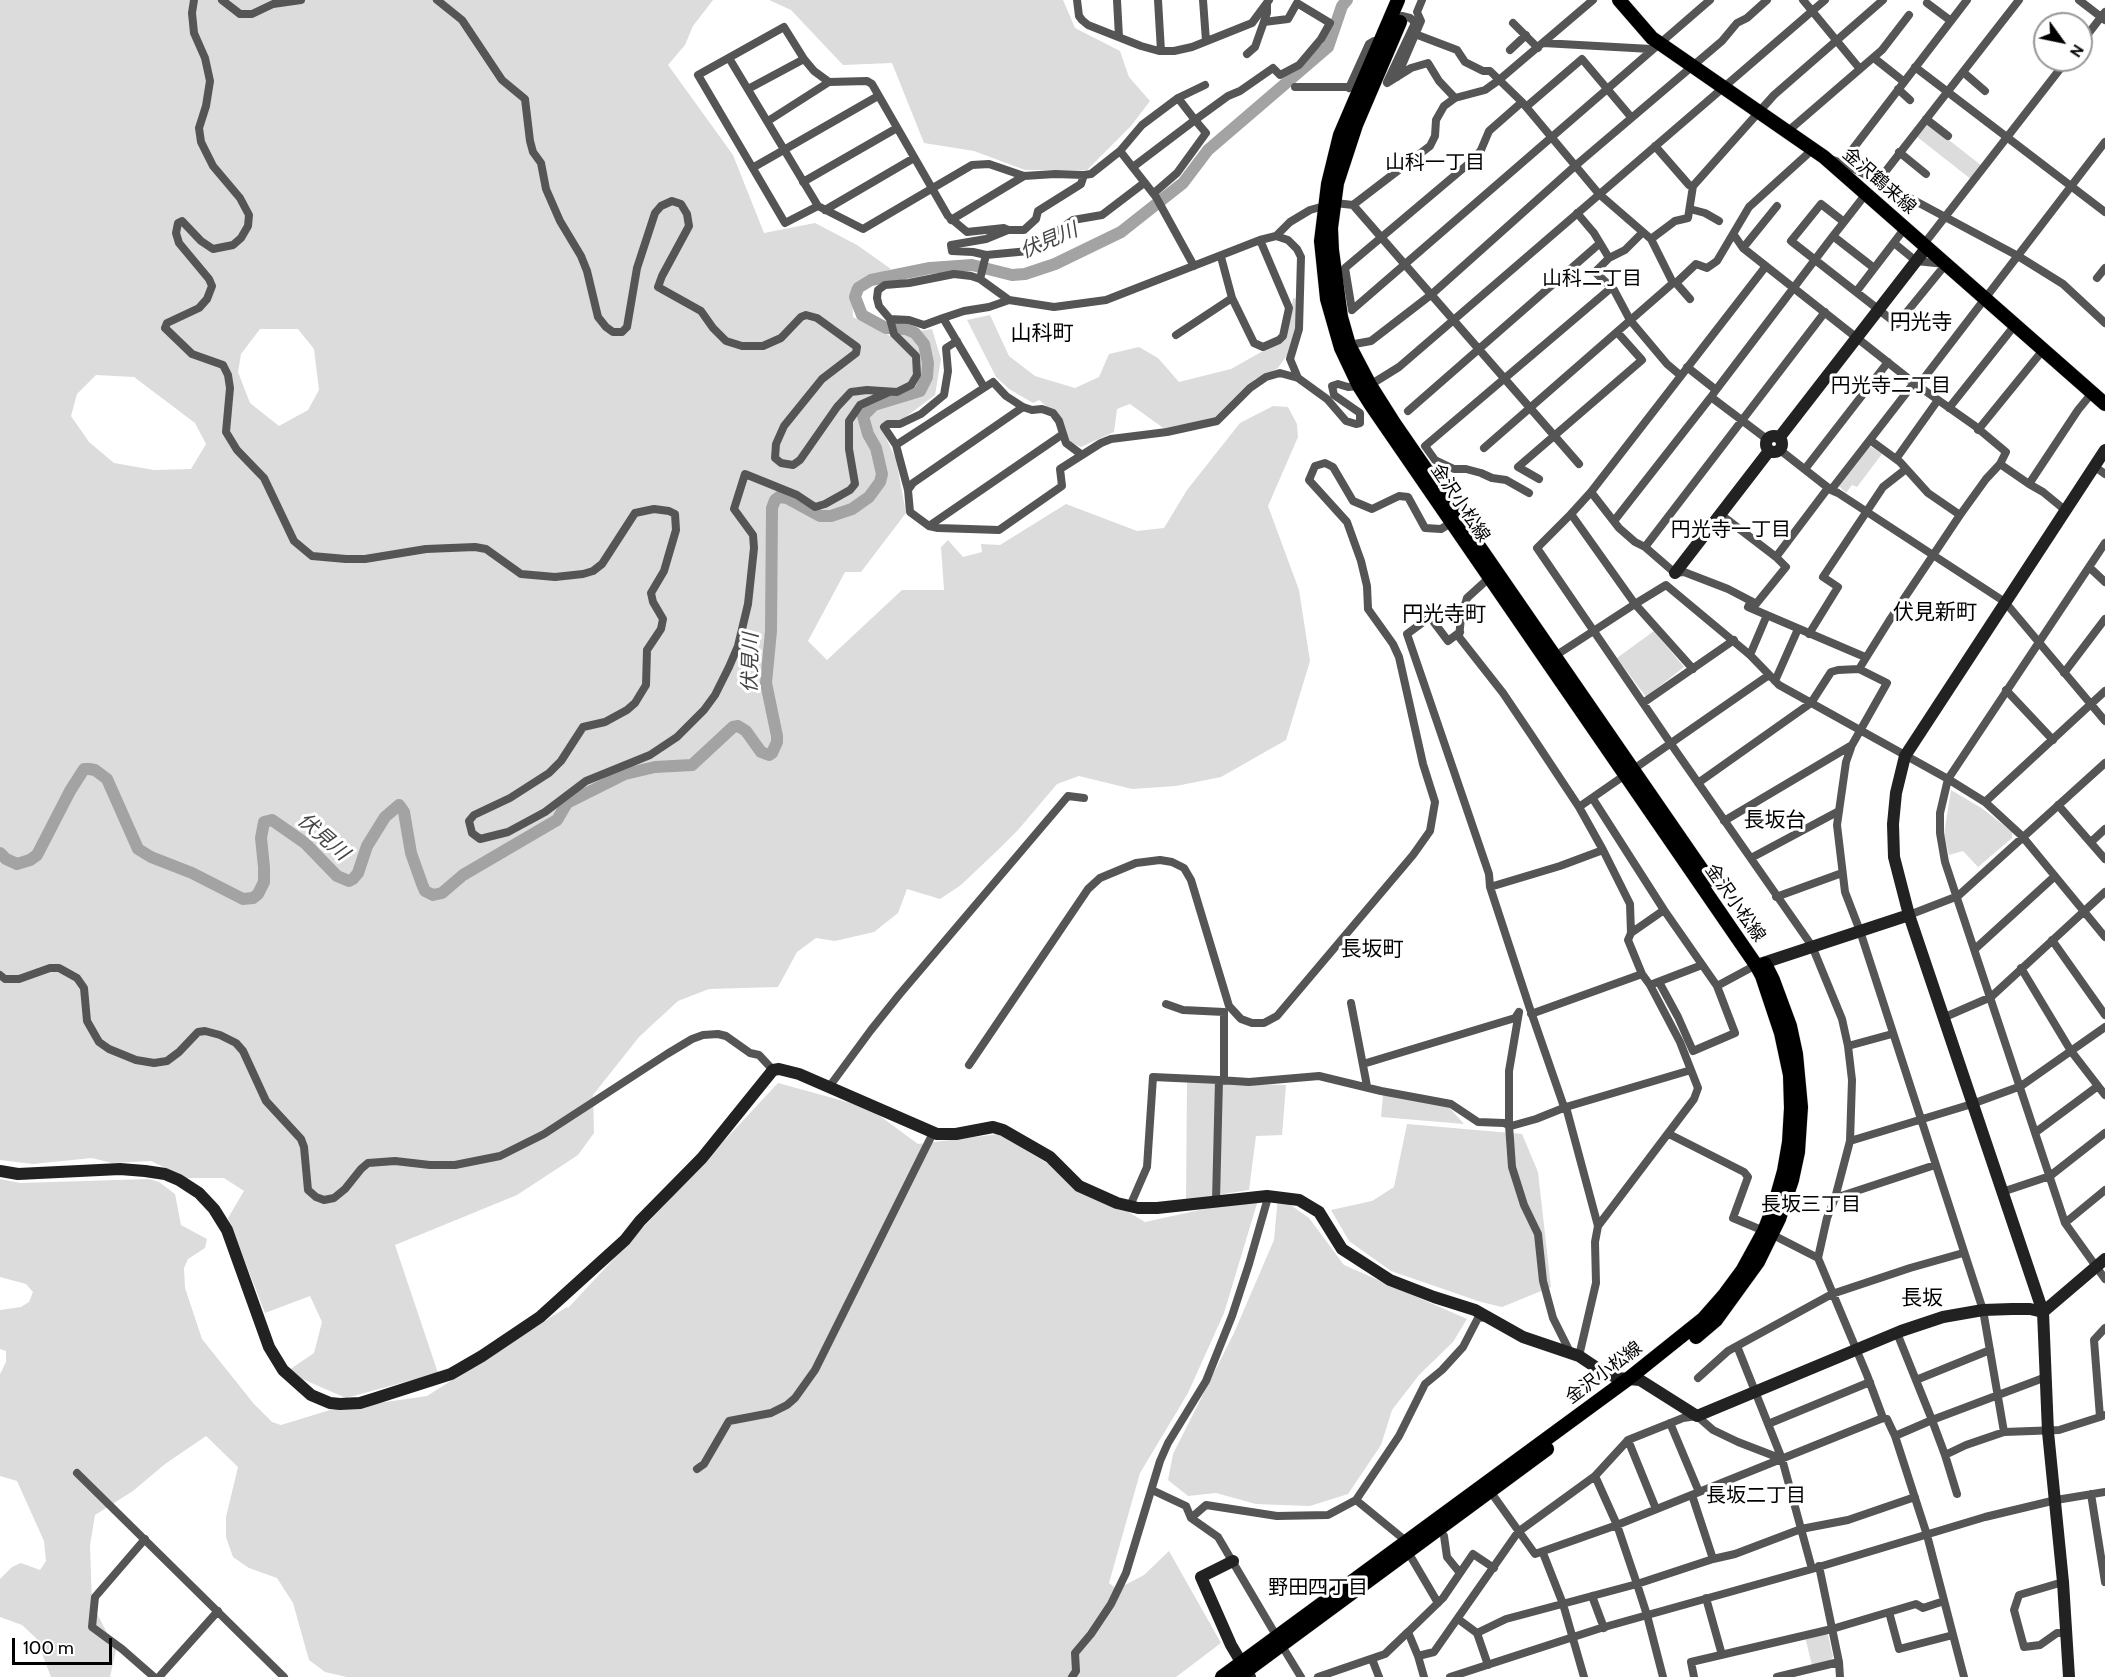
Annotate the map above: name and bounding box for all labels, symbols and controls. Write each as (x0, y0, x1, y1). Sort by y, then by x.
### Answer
north arrow (2033, 12, 2093, 72)
text: N (2066, 41, 2088, 61)
street label: 金沢鶴来線 (1838, 143, 1920, 219)
district label: 山科一丁目 (1385, 151, 1485, 175)
water label: 伏見川 (1017, 218, 1081, 264)
district label: 山科二丁目 (1542, 267, 1642, 291)
district label: 円光寺 (1890, 310, 1952, 336)
district label: 山科町 (1011, 321, 1073, 347)
district label: 円光寺二丁目 (1831, 374, 1951, 398)
street label: 金沢小松線 (1426, 460, 1494, 546)
district label: 円光寺一丁目 (1671, 518, 1791, 542)
district label: 伏見新町 (1893, 600, 1977, 626)
district label: 円光寺町 (1402, 602, 1486, 628)
water label: 伏見川 (738, 633, 764, 693)
water label: 伏見川 (292, 808, 354, 866)
district label: 長坂台 (1744, 808, 1806, 834)
street label: 金沢小松線 (1700, 860, 1770, 946)
district label: 長坂町 (1341, 937, 1403, 963)
district label: 長坂三丁目 (1761, 1193, 1861, 1217)
district label: 長坂 (1901, 1286, 1943, 1312)
street label: 金沢小松線 (1562, 1337, 1646, 1409)
district label: 長坂二丁目 (1706, 1484, 1806, 1508)
district label: 野田四丁目 (1268, 1576, 1368, 1600)
scale bar (15, 1626, 116, 1664)
text: 100 m (23, 1637, 74, 1659)

